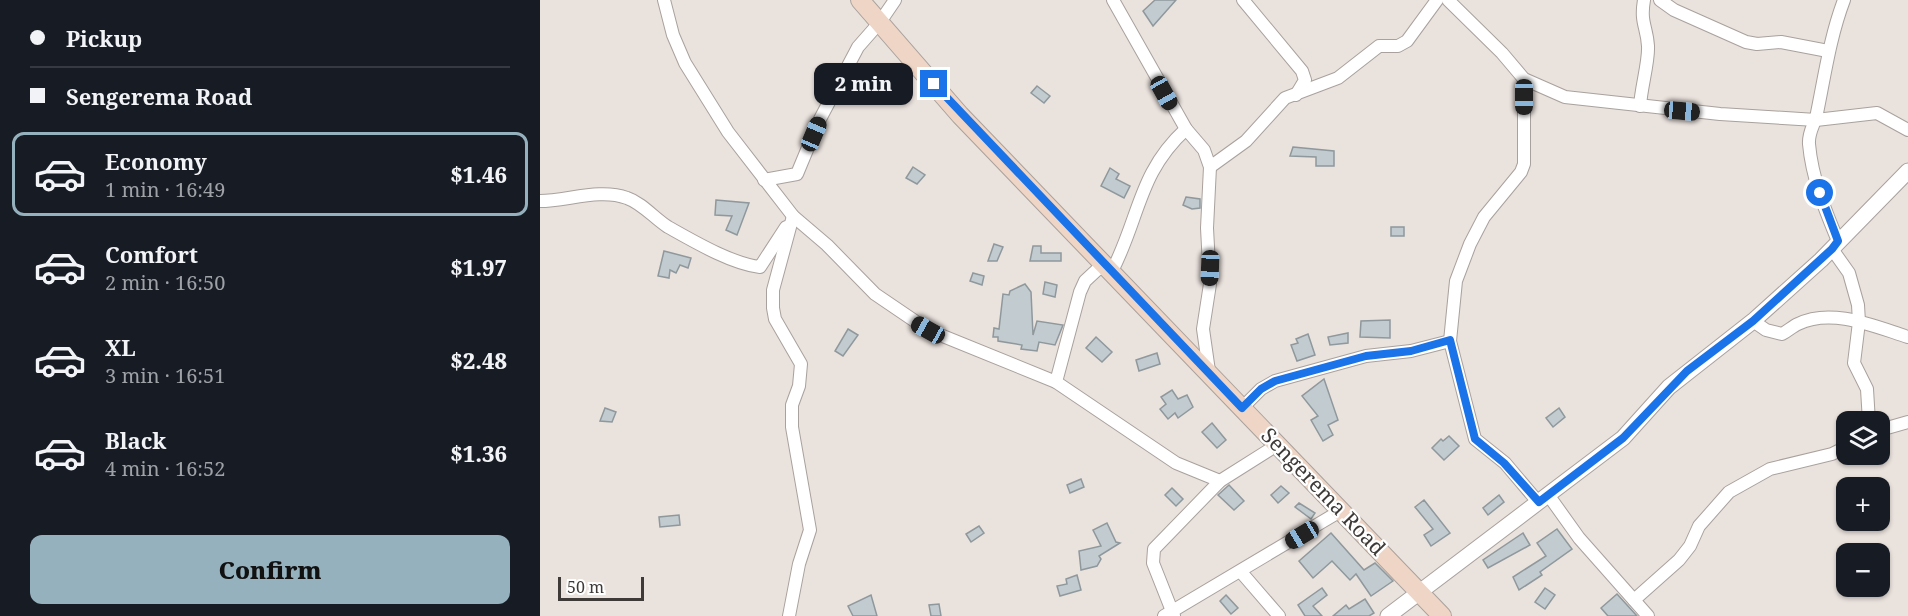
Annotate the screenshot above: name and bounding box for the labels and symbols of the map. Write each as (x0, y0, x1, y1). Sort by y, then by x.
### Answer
callout: 2 min (814, 63, 913, 105)
route end (920, 70, 947, 97)
car (1147, 73, 1181, 113)
car (1515, 79, 1533, 115)
car (1663, 100, 1701, 122)
car (799, 114, 829, 154)
route start (1806, 179, 1833, 206)
car (1200, 250, 1220, 286)
car (908, 313, 948, 347)
street label: Sengerema Road (1255, 421, 1392, 561)
car (1282, 518, 1322, 552)
scale bar (558, 574, 644, 602)

